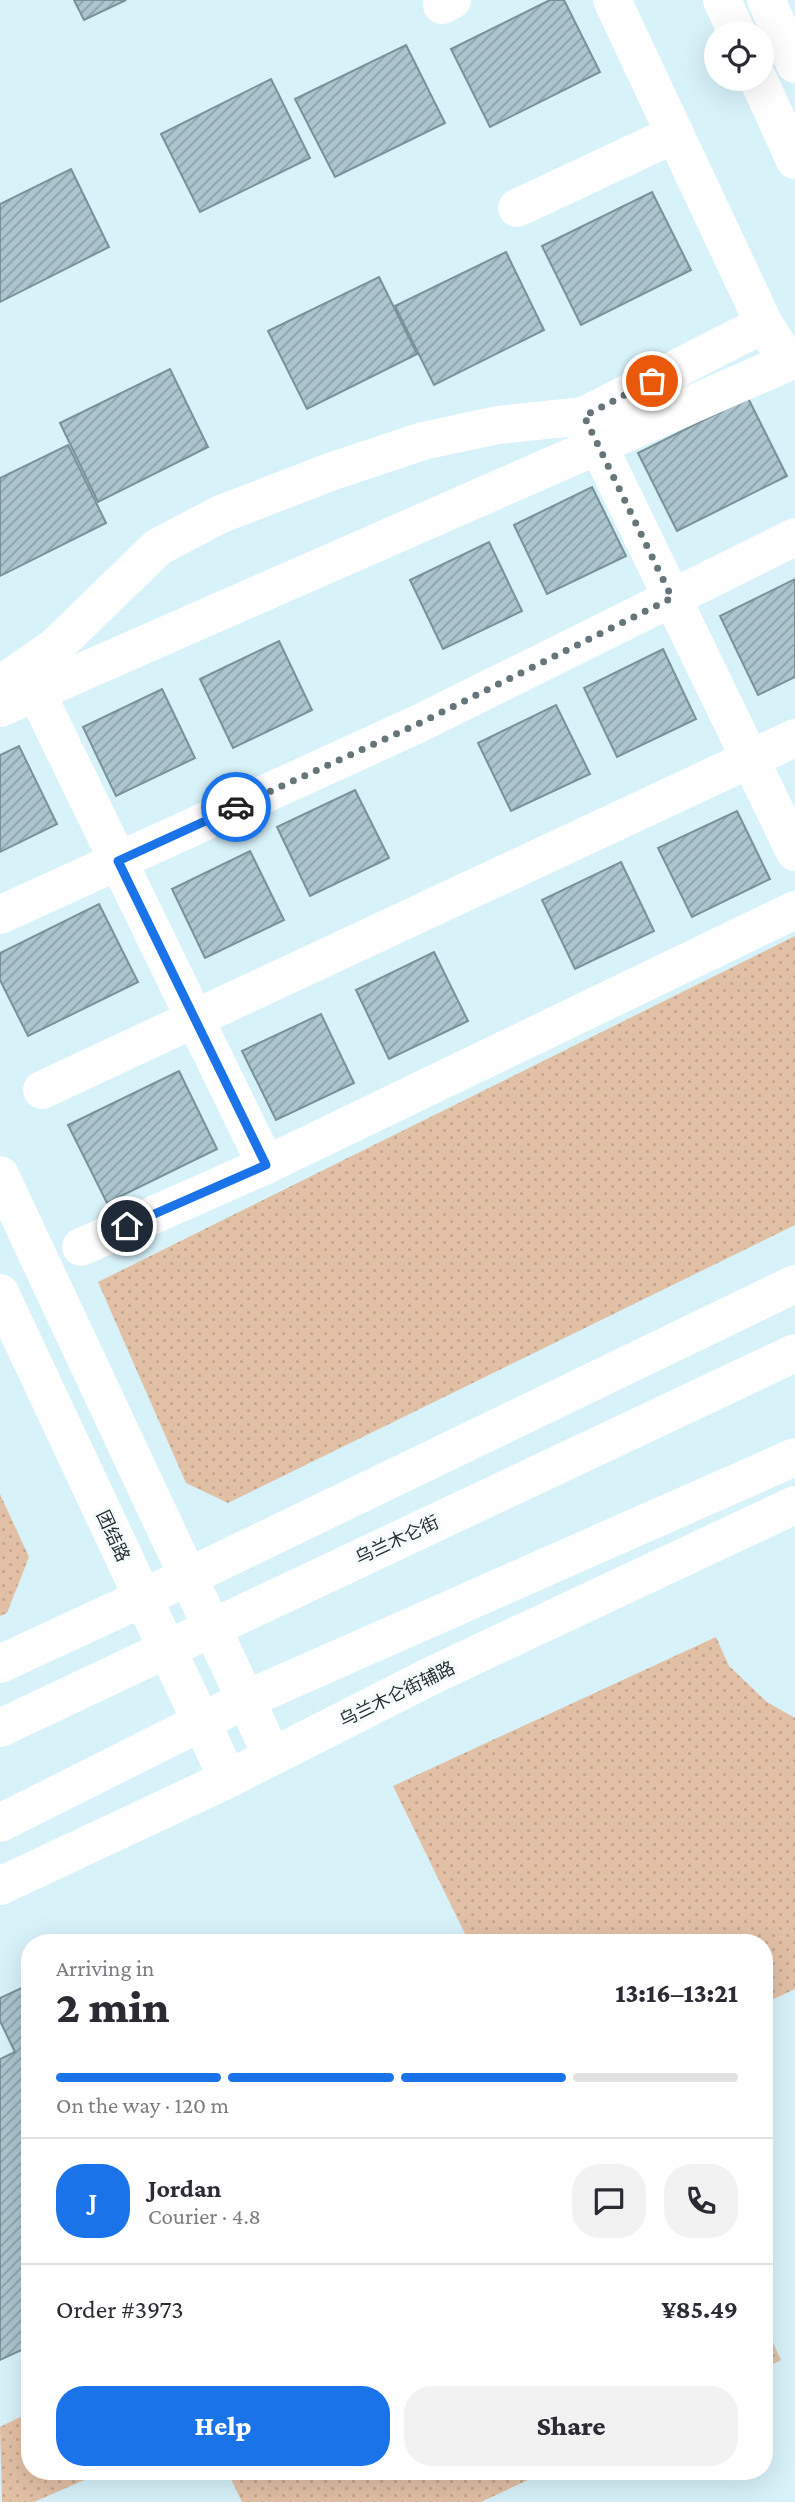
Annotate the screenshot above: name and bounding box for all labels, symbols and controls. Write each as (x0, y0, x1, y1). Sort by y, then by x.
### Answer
map controls (704, 21, 774, 91)
button: locate (704, 21, 774, 91)
pin (622, 351, 682, 411)
icon: bag (633, 362, 671, 400)
courier (201, 772, 271, 842)
icon: car (217, 788, 255, 826)
pin (97, 1196, 157, 1256)
icon: home (108, 1207, 146, 1245)
street label: 团结路 (93, 1507, 133, 1565)
street label: 乌兰木仑街 (352, 1512, 442, 1568)
street label: 乌兰木仑街辅路 (336, 1657, 458, 1731)
text: Arriving in (56, 1955, 154, 1981)
text: 13:16–13:21 (615, 1979, 738, 2008)
text: 2 min (56, 1981, 170, 2032)
text: On the way · 120 m (56, 2092, 229, 2118)
button: chat (572, 2164, 646, 2238)
button: phone (664, 2164, 738, 2238)
text: Jordan (148, 2174, 222, 2203)
text: J (89, 2187, 97, 2216)
text: Courier · 4.8 (148, 2203, 261, 2229)
text: Order #3973 (56, 2295, 184, 2324)
text: ¥85.49 (661, 2295, 738, 2324)
button: Help (56, 2386, 390, 2466)
button: Share (404, 2386, 738, 2466)

